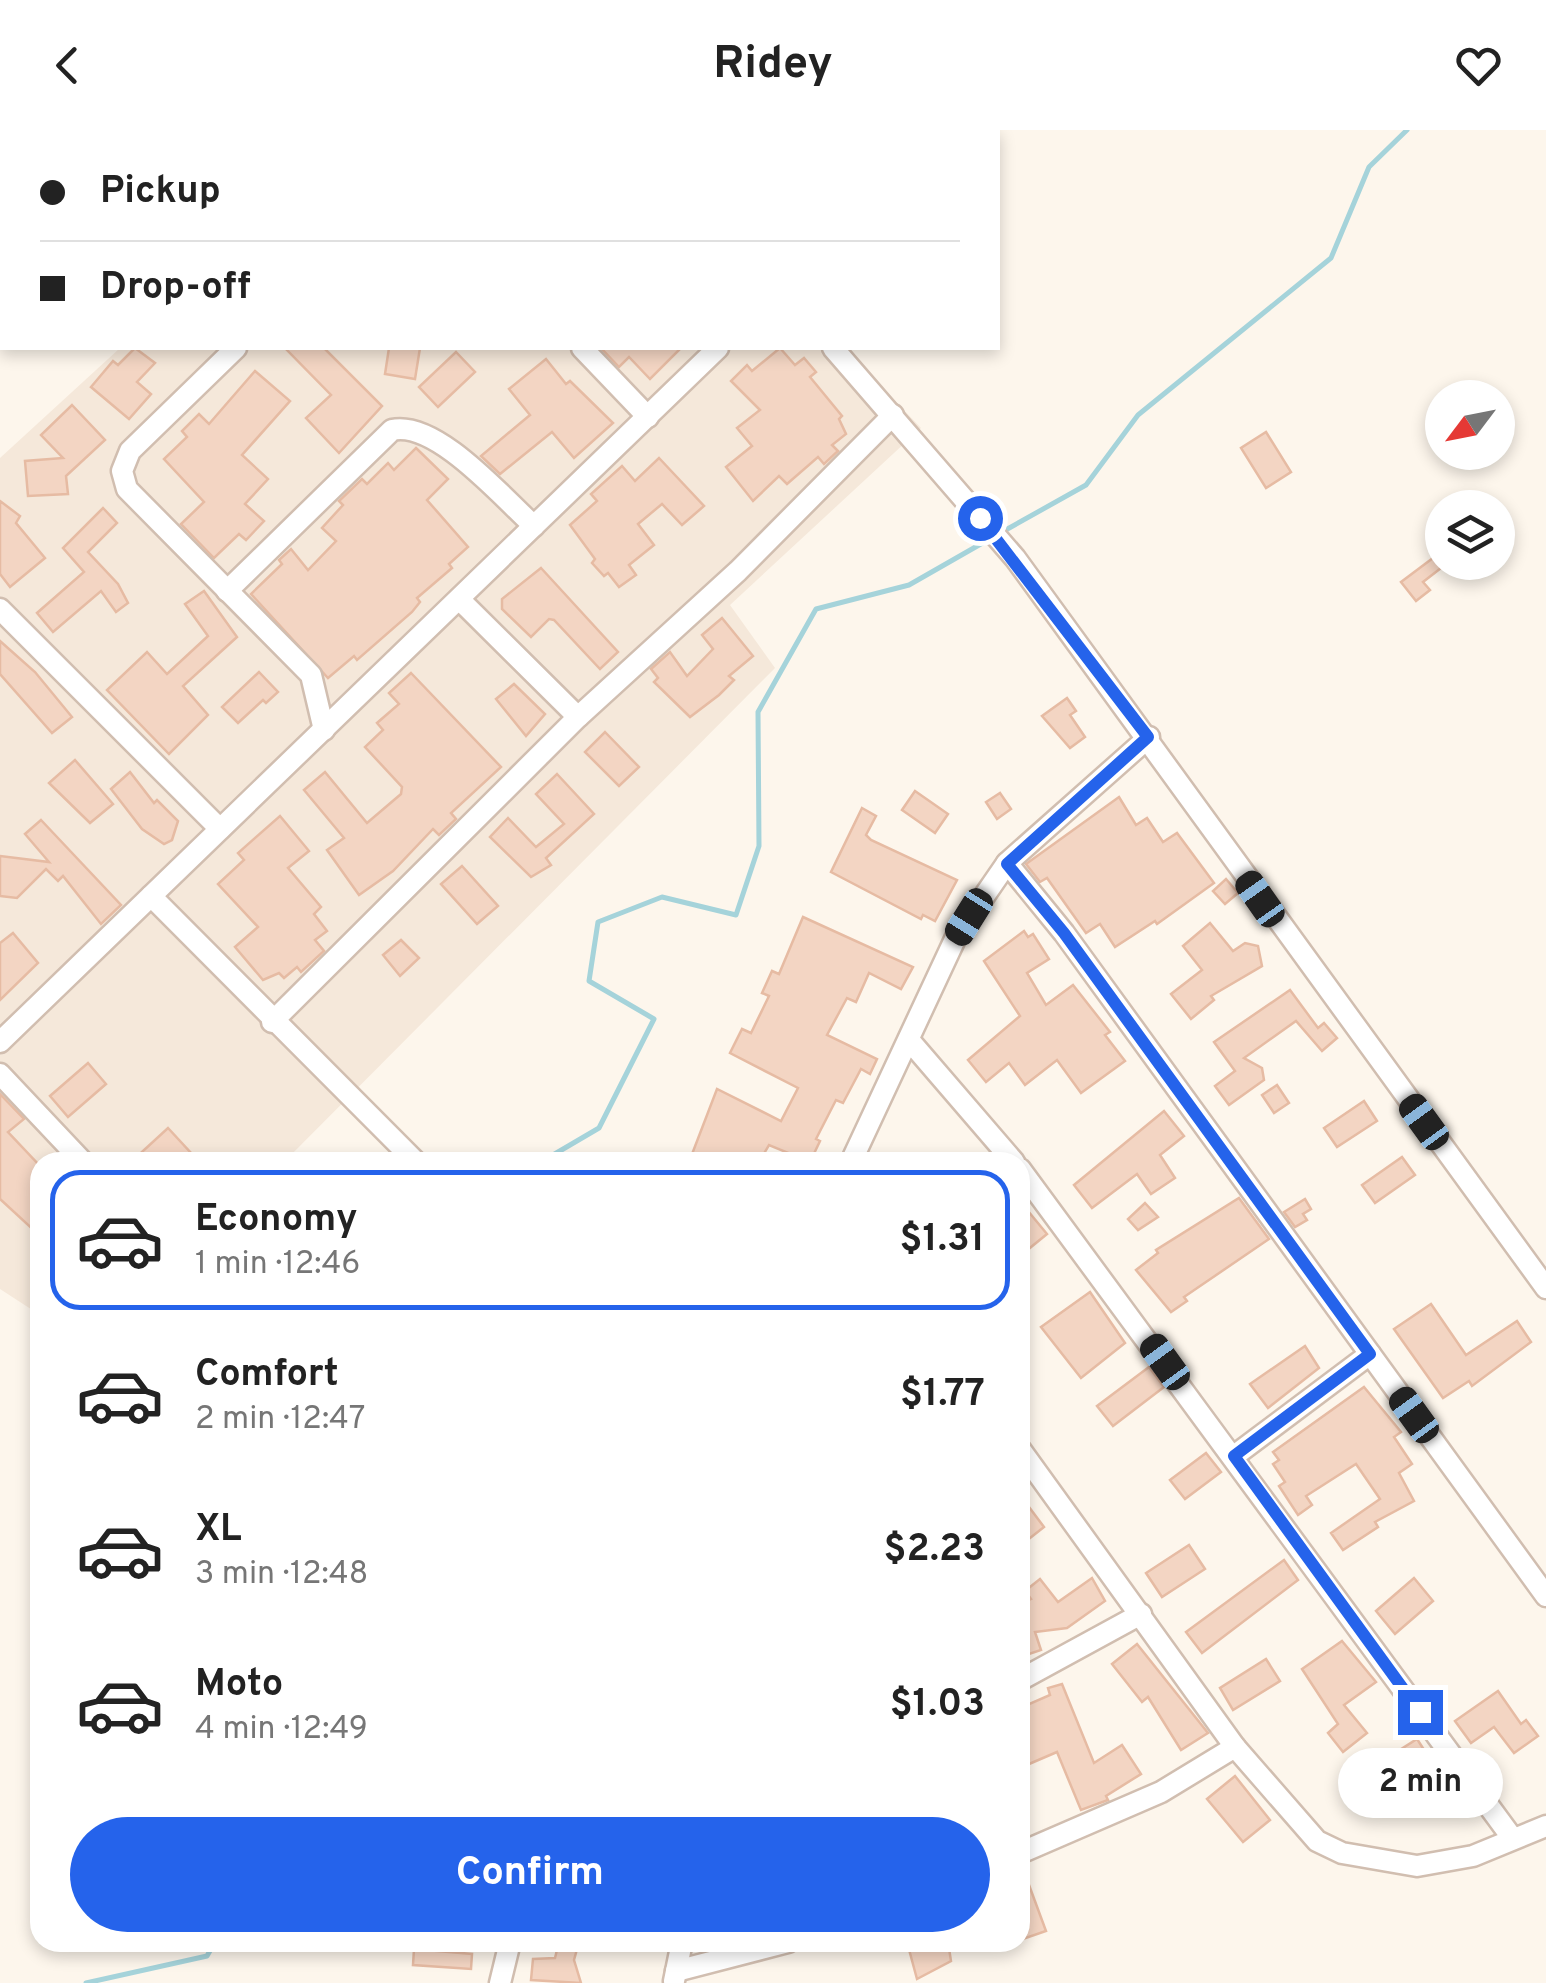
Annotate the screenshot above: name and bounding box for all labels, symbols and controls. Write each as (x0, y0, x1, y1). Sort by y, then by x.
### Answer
text: Ridey (713, 37, 833, 94)
icon: back (40, 38, 95, 93)
icon: heart (1451, 38, 1506, 93)
text: Pickup (100, 168, 221, 217)
text: Drop-off (100, 264, 251, 313)
north arrow (1425, 380, 1515, 470)
map controls (1425, 380, 1515, 580)
button: layers (1425, 490, 1515, 580)
route start (958, 496, 1003, 541)
car (1231, 866, 1289, 932)
car (940, 884, 998, 950)
car (1394, 1089, 1454, 1155)
icon: car (75, 1195, 165, 1285)
text: Economy (195, 1196, 357, 1245)
text: $1.31 (900, 1216, 985, 1265)
text: 1 min · 12:46 (195, 1245, 360, 1285)
car (1135, 1329, 1195, 1395)
icon: car (75, 1350, 165, 1440)
text: Comfort (195, 1351, 339, 1400)
text: $1.77 (900, 1371, 985, 1420)
car (1384, 1382, 1444, 1448)
text: 2 min · 12:47 (195, 1400, 365, 1440)
icon: car (75, 1505, 165, 1595)
text: XL (195, 1506, 242, 1555)
text: $2.23 (884, 1526, 985, 1575)
text: 3 min · 12:48 (195, 1555, 368, 1595)
icon: car (75, 1660, 165, 1750)
text: Moto (195, 1661, 283, 1710)
text: $1.03 (890, 1681, 985, 1730)
route end (1398, 1690, 1443, 1735)
text: 4 min · 12:49 (195, 1710, 368, 1750)
callout: 2 min (1338, 1747, 1502, 1817)
text: 2 min (1379, 1763, 1462, 1803)
button: Confirm (70, 1817, 990, 1932)

